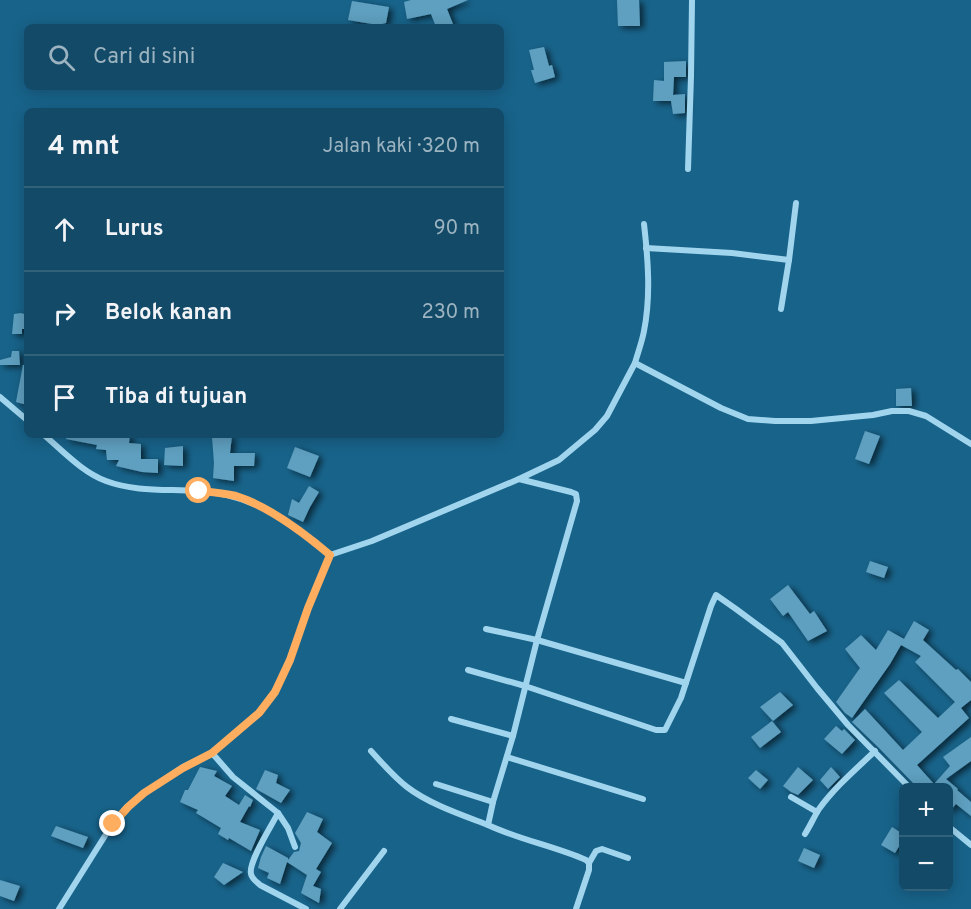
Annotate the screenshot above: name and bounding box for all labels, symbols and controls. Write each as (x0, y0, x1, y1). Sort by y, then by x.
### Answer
search box (24, 24, 504, 90)
icon: search (45, 41, 78, 74)
text: Cari di sini (93, 44, 195, 71)
text: 4 mnt (48, 131, 119, 164)
text: Jalan kaki · 320 m (322, 134, 480, 160)
icon: ahead (48, 213, 81, 246)
text: Lurus (105, 216, 164, 243)
text: 90 m (434, 216, 480, 242)
icon: right (48, 297, 81, 330)
text: Belok kanan (105, 300, 232, 327)
text: 230 m (421, 300, 480, 326)
icon: arrive (48, 381, 81, 414)
text: Tiba di tujuan (105, 384, 247, 411)
route start (185, 477, 211, 503)
map controls (899, 783, 953, 891)
button: + (899, 783, 953, 837)
route end (99, 810, 125, 836)
button: − (899, 837, 953, 891)

